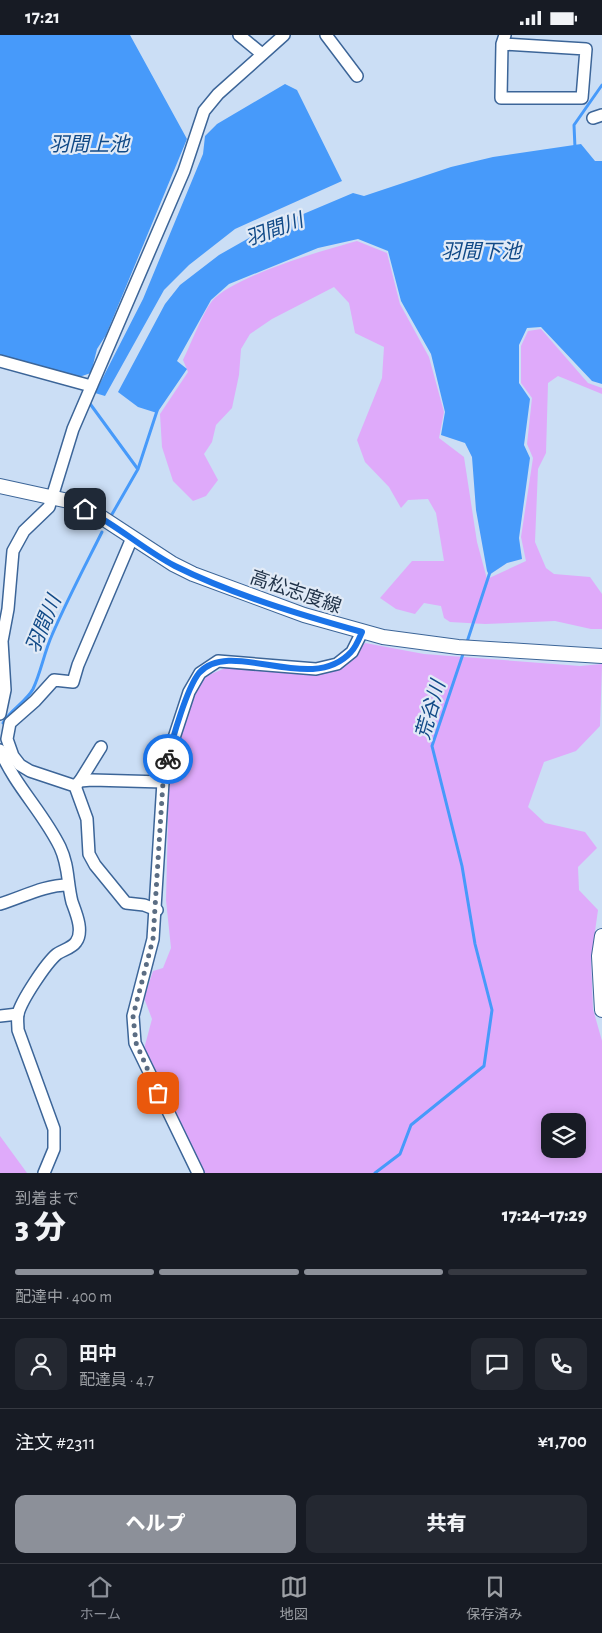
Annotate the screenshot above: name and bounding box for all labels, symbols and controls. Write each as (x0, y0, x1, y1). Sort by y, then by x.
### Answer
text: 17:21 (25, 8, 60, 27)
water label: 羽間上池 (49, 134, 131, 155)
water label: 羽間川 (243, 210, 308, 250)
water label: 羽間下池 (441, 241, 523, 262)
pin (64, 488, 106, 530)
icon: home (71, 495, 99, 523)
street label: 高松志度線 (247, 566, 344, 617)
water label: 羽間川 (23, 591, 66, 656)
water label: 荒谷川 (412, 676, 449, 742)
courier (143, 734, 193, 784)
icon: bike (154, 745, 182, 773)
pin (137, 1072, 179, 1114)
icon: bag (144, 1079, 172, 1107)
map controls (541, 1113, 586, 1158)
button: layers (541, 1113, 586, 1158)
text: 到着まで (15, 1191, 79, 1207)
text: 17:24–17:29 (502, 1206, 587, 1225)
text: 3 分 (15, 1212, 66, 1244)
text: 配達中 · 400 m (15, 1289, 112, 1305)
button: person (15, 1338, 67, 1390)
button: chat (471, 1338, 523, 1390)
button: phone (535, 1338, 587, 1390)
text: 田中 (79, 1345, 117, 1364)
text: 配達員 · 4.7 (79, 1372, 154, 1388)
text: ¥1,700 (538, 1432, 587, 1451)
text: 注文 #2311 (15, 1434, 95, 1453)
button: ヘルプ (15, 1495, 296, 1553)
button: 共有 (306, 1495, 587, 1553)
tab: ホーム (79, 1573, 121, 1624)
tab: 地図 (280, 1573, 308, 1624)
tab: 保存済み (467, 1573, 523, 1624)

